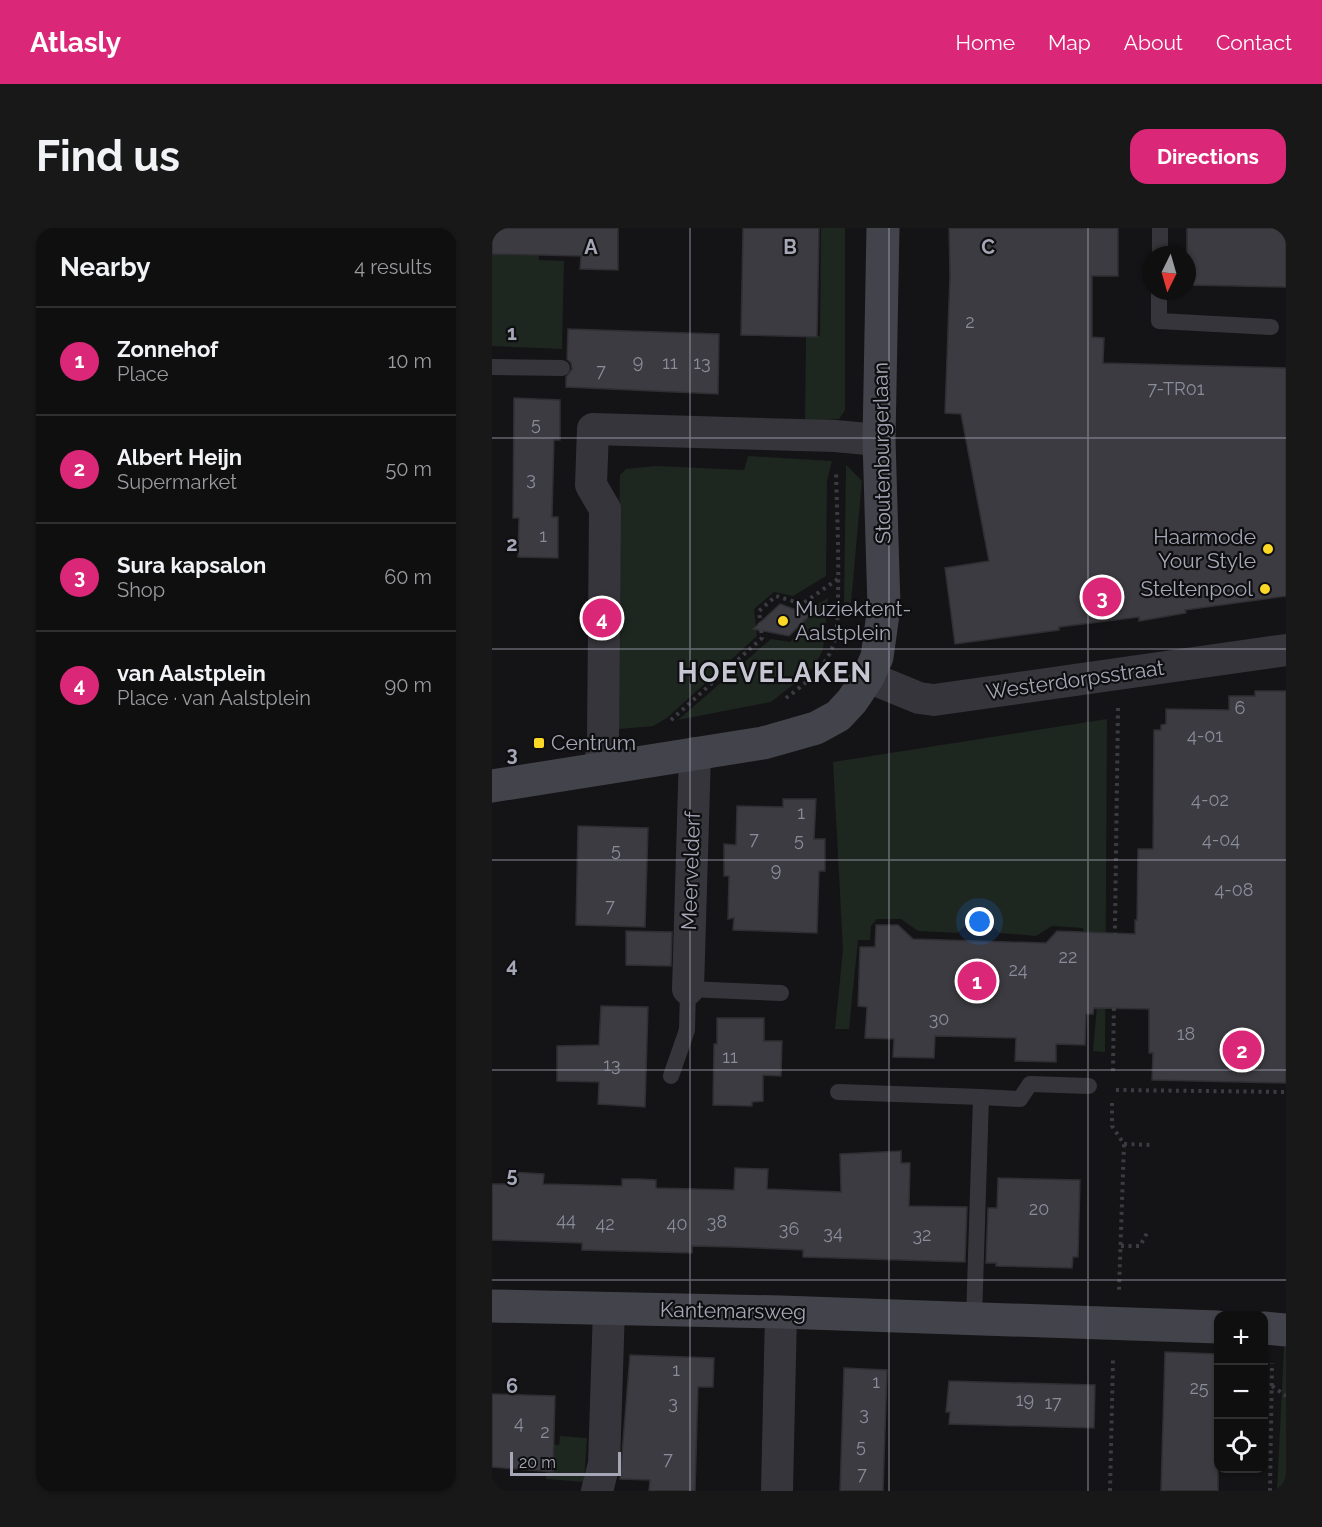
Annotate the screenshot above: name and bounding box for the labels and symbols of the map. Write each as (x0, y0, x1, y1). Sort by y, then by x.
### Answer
text: A (584, 235, 598, 259)
text: B (783, 235, 797, 259)
text: C (981, 235, 995, 259)
north arrow (1142, 246, 1196, 300)
house number: 2 (965, 311, 975, 332)
text: 1 (507, 321, 517, 345)
house number: 9 (633, 351, 643, 372)
house number: 11 (662, 352, 678, 373)
house number: 13 (693, 352, 711, 373)
house number: 7 (596, 360, 606, 381)
street label: Stoutenburgerlaan (867, 362, 896, 544)
house number: 7-TR01 (1148, 378, 1205, 399)
house number: 5 (531, 413, 541, 434)
house number: 3 (526, 468, 536, 489)
place label: Haarmode Your Style (1153, 524, 1256, 573)
house number: 1 (539, 525, 547, 546)
text: 2 (506, 532, 518, 556)
marker: Haarmode Your Style (1261, 542, 1275, 556)
pin: 3 (1082, 574, 1122, 620)
place label: Steltenpool (1140, 576, 1253, 601)
marker: Steltenpool (1258, 582, 1272, 596)
pin: 4 (582, 596, 622, 640)
place label: Muziektent- Aalstplein (795, 596, 911, 645)
marker: Muziektent- Aalstplein (776, 614, 790, 628)
street label: Westerdorpsstraat (984, 655, 1166, 704)
district label: HOEVELAKEN (677, 657, 873, 688)
house number: 6 (1235, 697, 1246, 718)
house number: 4-01 (1187, 725, 1223, 746)
place label: Centrum (551, 730, 636, 755)
marker: Centrum (532, 736, 546, 750)
text: 3 (506, 742, 518, 766)
house number: 4-02 (1191, 789, 1229, 810)
house number: 1 (797, 802, 805, 823)
street label: Meervelderf (676, 810, 705, 931)
house number: 7 (749, 828, 759, 849)
house number: 5 (794, 829, 804, 850)
house number: 4-04 (1202, 829, 1240, 850)
house number: 5 (611, 839, 621, 860)
house number: 9 (771, 859, 781, 880)
house number: 4-08 (1214, 879, 1254, 900)
house number: 7 (605, 895, 615, 916)
your location (965, 907, 994, 936)
house number: 22 (1059, 946, 1077, 967)
text: 4 (506, 953, 518, 977)
pin: 1 (958, 958, 996, 1004)
house number: 24 (1008, 959, 1028, 980)
house number: 30 (929, 1008, 949, 1029)
house number: 18 (1177, 1023, 1195, 1044)
pin: 2 (1222, 1028, 1262, 1072)
house number: 11 (722, 1046, 738, 1067)
house number: 13 (603, 1054, 621, 1075)
text: 5 (506, 1163, 518, 1187)
house number: 20 (1029, 1198, 1049, 1219)
house number: 44 (556, 1209, 576, 1230)
house number: 38 (707, 1211, 727, 1232)
house number: 42 (595, 1213, 615, 1234)
house number: 40 (667, 1213, 687, 1234)
house number: 36 (779, 1218, 799, 1239)
house number: 34 (823, 1222, 843, 1243)
house number: 32 (913, 1224, 932, 1245)
street label: Kantemarsweg (660, 1297, 806, 1324)
house number: 1 (672, 1359, 680, 1380)
house number: 1 (872, 1371, 880, 1392)
text: 6 (506, 1374, 518, 1398)
house number: 25 (1189, 1377, 1209, 1398)
house number: 19 (1016, 1389, 1034, 1410)
house number: 3 (668, 1392, 678, 1413)
house number: 17 (1044, 1392, 1062, 1413)
house number: 3 (859, 1403, 869, 1424)
house number: 4 (514, 1412, 524, 1433)
house number: 2 (540, 1421, 550, 1442)
house number: 5 (856, 1435, 866, 1456)
house number: 7 (663, 1448, 673, 1469)
scale bar (510, 1449, 621, 1476)
house number: 7 (857, 1463, 867, 1484)

